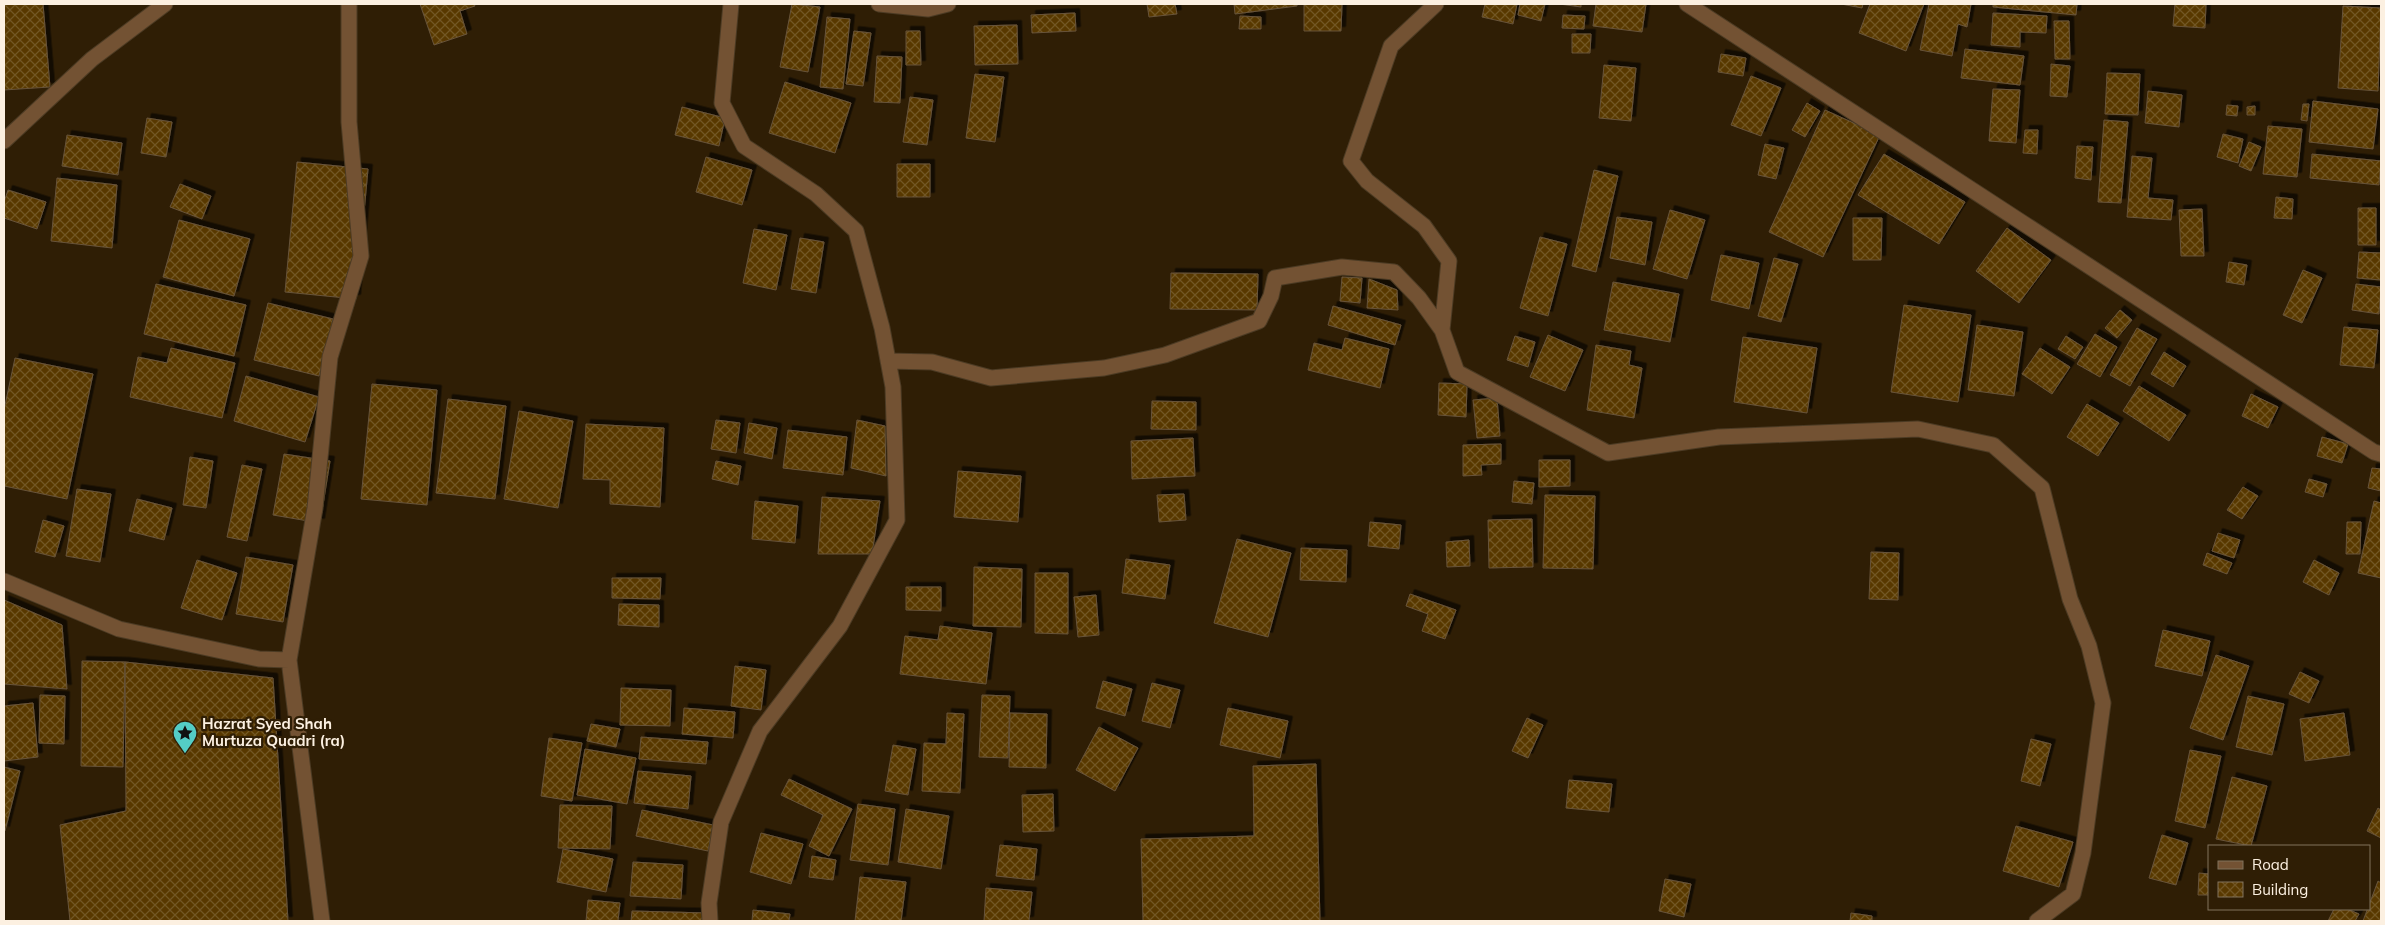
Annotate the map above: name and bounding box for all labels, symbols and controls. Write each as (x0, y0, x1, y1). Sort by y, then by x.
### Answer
place label: Hazrat Syed Shah Murtuza Quadri (ra) (202, 714, 345, 750)
place icon: Hazrat Syed Shah Murtuza Quadri (ra) (172, 720, 198, 754)
legend (2208, 845, 2370, 910)
text: Road (2252, 855, 2289, 874)
text: Building (2252, 880, 2308, 899)

